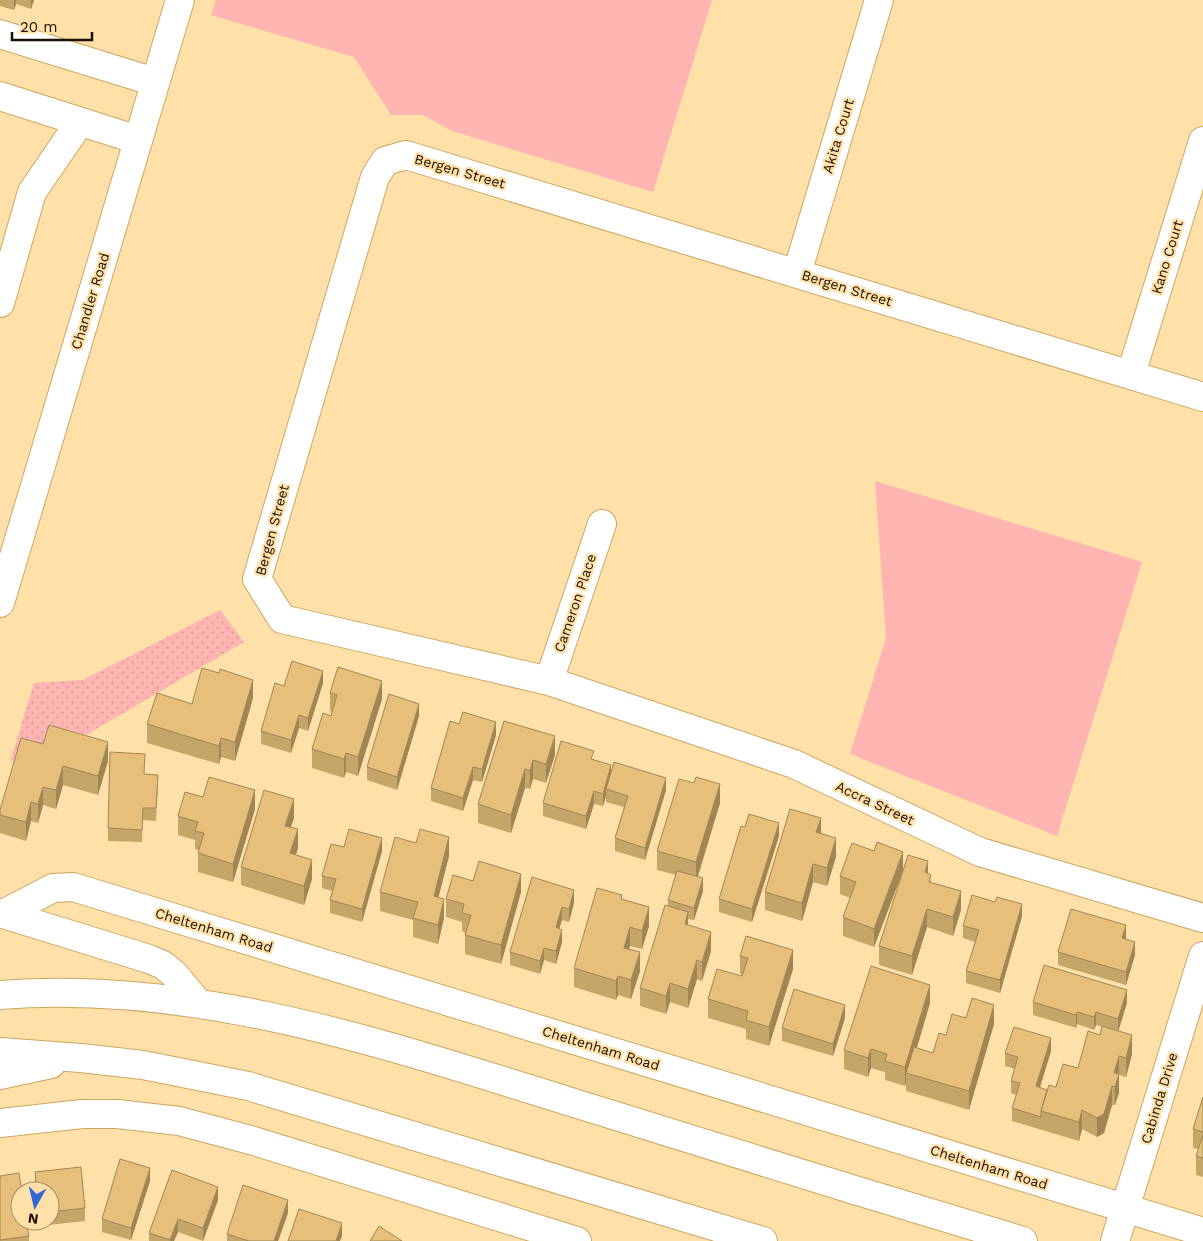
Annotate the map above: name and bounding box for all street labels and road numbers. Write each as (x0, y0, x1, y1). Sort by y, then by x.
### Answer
street label: Akita Court (819, 97, 857, 175)
street label: Bergen Street (413, 150, 507, 192)
street label: Kano Court (1148, 218, 1186, 296)
street label: Chandler Road (68, 251, 112, 351)
street label: Bergen Street (800, 267, 894, 309)
street label: Bergen Street (252, 483, 292, 577)
street label: Cameron Place (551, 552, 599, 654)
street label: Accra Street (833, 778, 917, 828)
street label: Cheltenham Road (153, 905, 275, 955)
street label: Cheltenham Road (540, 1023, 662, 1073)
street label: Cabinda Drive (1138, 1050, 1180, 1146)
street label: Cheltenham Road (928, 1142, 1050, 1192)

